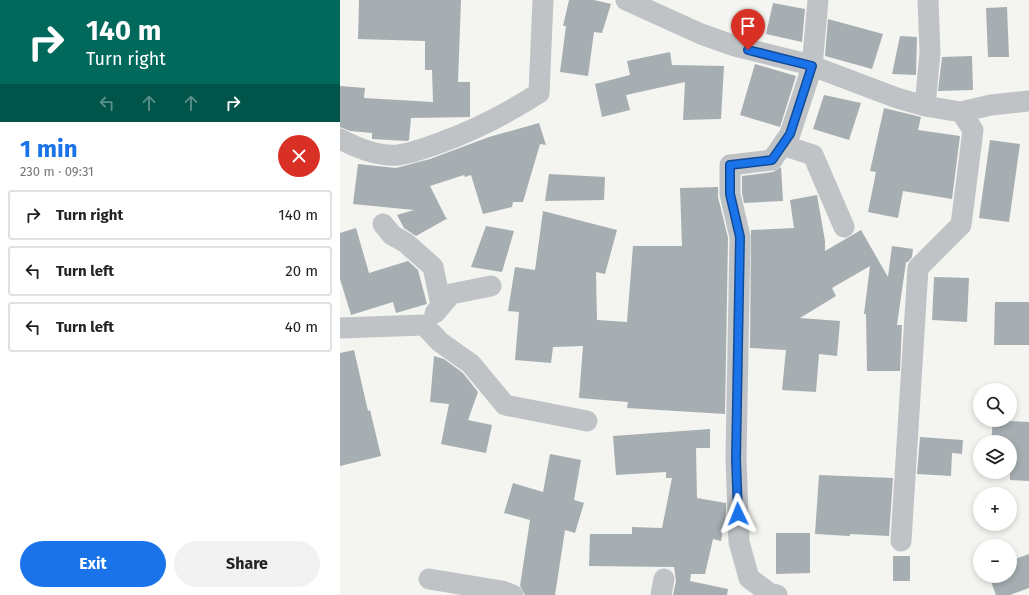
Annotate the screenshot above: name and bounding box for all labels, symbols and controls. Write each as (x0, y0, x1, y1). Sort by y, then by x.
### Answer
pin (731, 9, 765, 50)
text: 140 m (86, 14, 162, 47)
icon: arrive (737, 15, 759, 37)
icon: right (20, 16, 72, 68)
text: Turn right (86, 48, 166, 70)
icon: left (96, 92, 118, 114)
icon: ahead (138, 92, 160, 114)
icon: ahead (180, 92, 202, 114)
icon: right (222, 92, 244, 114)
text: 1 min (20, 135, 78, 163)
button: close (278, 135, 320, 177)
text: 230 m · 09:31 (20, 164, 94, 179)
icon: right (22, 204, 44, 226)
text: Turn right (56, 206, 123, 224)
text: 140 m (278, 206, 318, 224)
icon: left (22, 260, 44, 282)
text: Turn left (56, 262, 114, 280)
text: 20 m (285, 262, 318, 280)
icon: left (22, 316, 44, 338)
text: Turn left (56, 318, 114, 336)
text: 40 m (285, 318, 318, 336)
map controls (973, 383, 1017, 583)
button: search (973, 383, 1017, 427)
button: layers (973, 435, 1017, 479)
button: + (973, 487, 1017, 531)
position arrow (717, 493, 759, 535)
button: − (973, 539, 1017, 583)
button: Exit (20, 541, 166, 587)
button: Share (174, 541, 320, 587)

